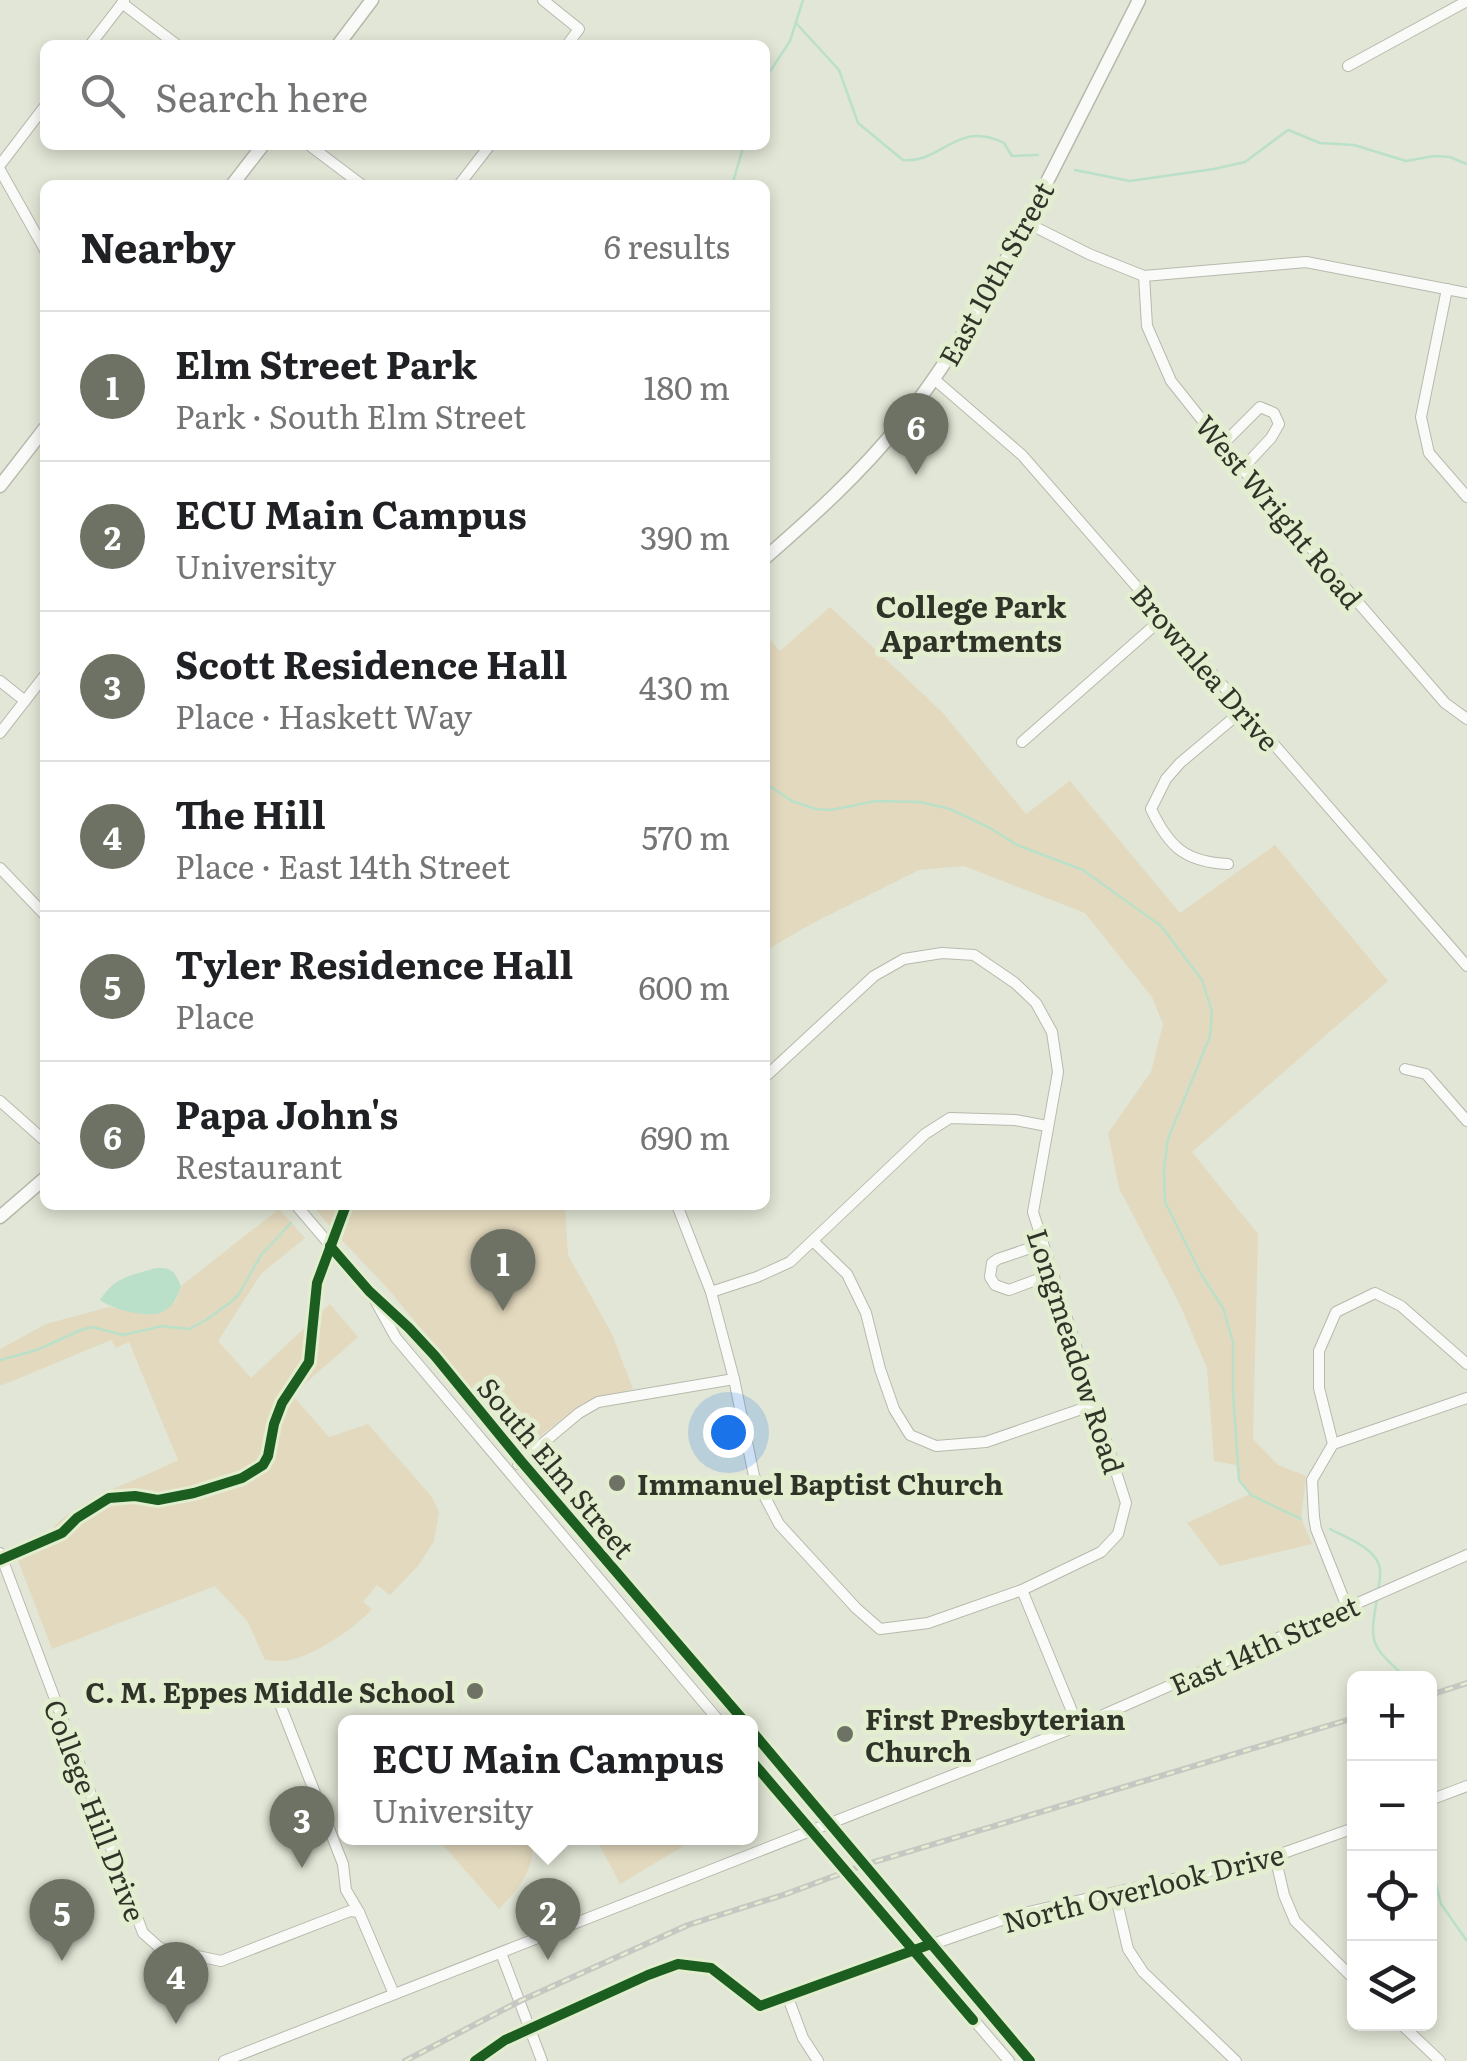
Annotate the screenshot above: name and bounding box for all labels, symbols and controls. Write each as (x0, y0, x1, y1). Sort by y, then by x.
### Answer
search box (40, 40, 770, 150)
text: Search here (155, 67, 368, 124)
icon: search (75, 68, 130, 123)
street label: East 10th Street (927, 173, 1063, 373)
text: Nearby (80, 214, 236, 276)
text: 6 results (604, 221, 730, 269)
text: Elm Street Park (175, 334, 477, 391)
text: 1 (106, 362, 119, 410)
text: 180 m (643, 362, 730, 410)
text: Park · South Elm Street (175, 391, 526, 439)
pin: 6 (884, 392, 948, 475)
street label: West Wright Road (1186, 405, 1374, 617)
text: ECU Main Campus (175, 484, 527, 541)
text: 2 (104, 512, 121, 560)
text: 390 m (640, 512, 730, 560)
text: University (175, 541, 336, 589)
street label: Brownlea Drive (1122, 575, 1290, 759)
district label: College Park Apartments (876, 583, 1067, 661)
text: Scott Residence Hall (175, 634, 568, 691)
text: 3 (104, 662, 121, 710)
text: 430 m (639, 662, 730, 710)
text: Place · Haskett Way (175, 691, 472, 739)
text: The Hill (175, 784, 326, 841)
text: 4 (103, 812, 122, 860)
text: 570 m (642, 812, 730, 860)
text: Place · East 14th Street (175, 841, 510, 889)
text: Tyler Residence Hall (175, 934, 573, 991)
text: 5 (104, 962, 121, 1010)
text: 600 m (638, 962, 730, 1010)
text: Place (175, 991, 254, 1039)
text: Papa John's (175, 1084, 398, 1141)
text: 6 (103, 1112, 122, 1160)
text: 690 m (640, 1112, 730, 1160)
text: Restaurant (175, 1141, 342, 1189)
street label: Longmeadow Road (1018, 1223, 1136, 1479)
pin: 1 (470, 1228, 536, 1311)
street label: South Elm Street (469, 1367, 646, 1567)
your location (703, 1407, 754, 1458)
place label: Immanuel Baptist Church (637, 1462, 1003, 1504)
marker: Immanuel Baptist Church (606, 1472, 628, 1494)
street label: East 14th Street (1163, 1583, 1366, 1705)
place label: C. M. Eppes Middle School (85, 1670, 455, 1712)
map controls (1347, 1671, 1437, 2031)
button: + (1347, 1671, 1437, 1761)
marker: C. M. Eppes Middle School (464, 1680, 486, 1702)
street label: College Hill Drive (34, 1693, 158, 1927)
place label: First Presbyterian Church (865, 1697, 1125, 1771)
popup (338, 1715, 758, 1845)
marker: First Presbyterian Church (834, 1723, 856, 1745)
text: ECU Main Campus (372, 1728, 724, 1785)
button: − (1347, 1761, 1437, 1851)
text: University (372, 1785, 533, 1833)
pin: 3 (270, 1786, 334, 1868)
street label: North Overlook Drive (998, 1832, 1288, 1942)
button: locate (1347, 1851, 1437, 1941)
pin: 5 (30, 1878, 94, 1961)
pin: 2 (516, 1878, 580, 1960)
button: layers (1347, 1941, 1437, 2031)
pin: 4 (144, 1942, 208, 2024)

